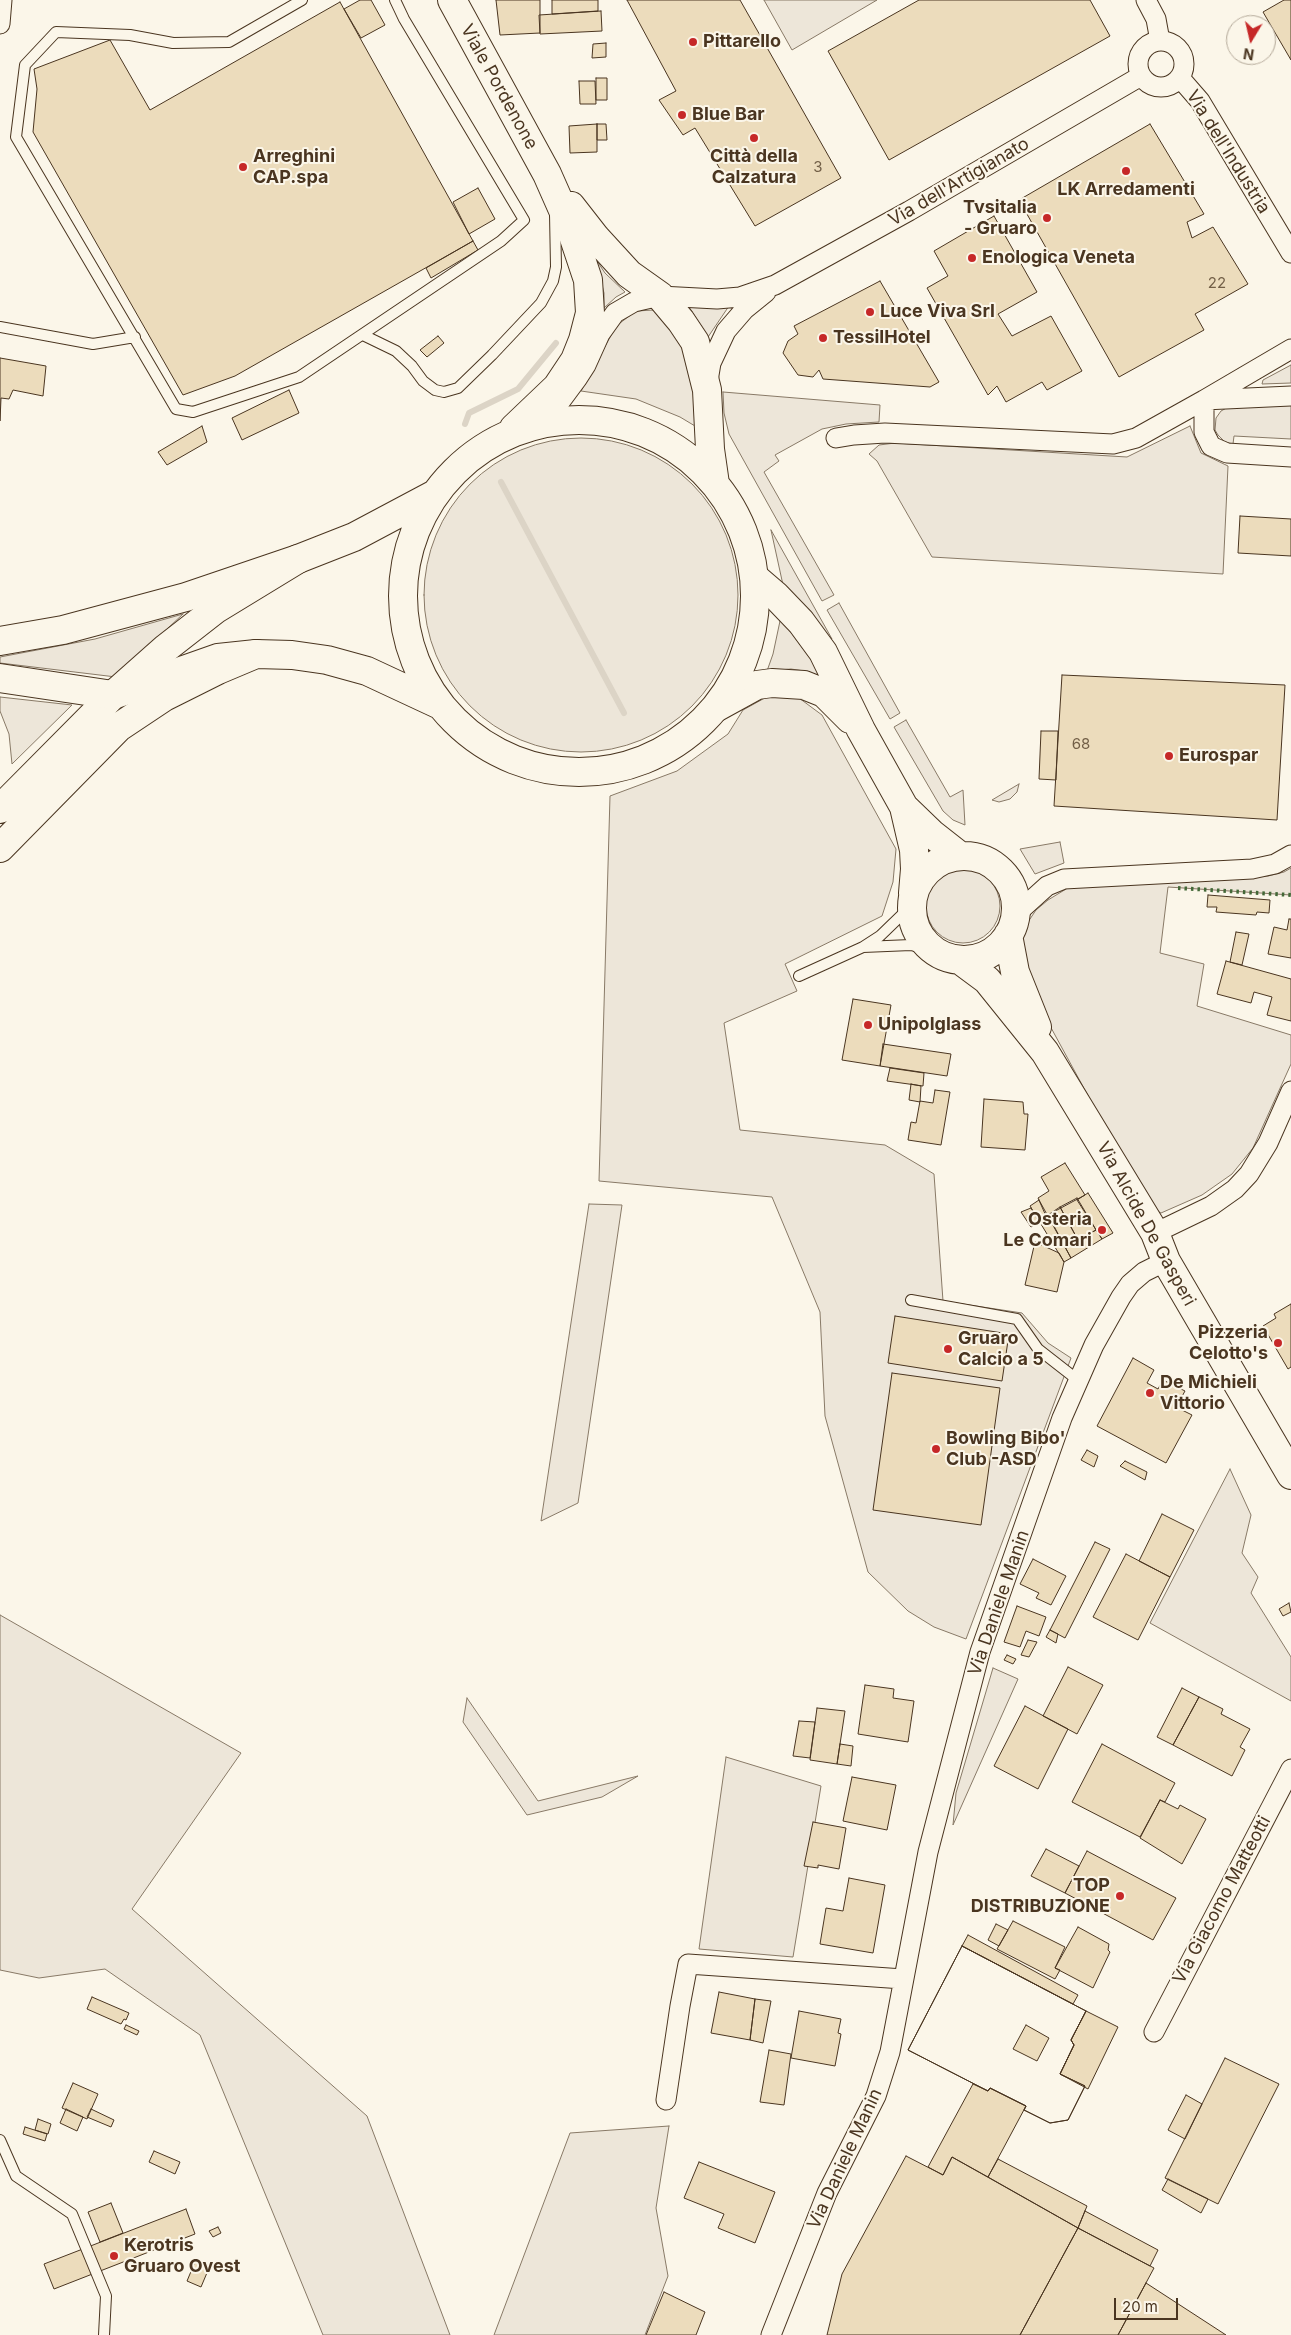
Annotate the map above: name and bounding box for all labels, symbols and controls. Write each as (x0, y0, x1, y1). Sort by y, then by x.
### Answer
north arrow (1226, 15, 1276, 65)
street label: Viale Pordenone (456, 21, 542, 153)
place label: Pittarello (703, 31, 781, 53)
marker: Pittarello (687, 36, 699, 48)
text: N (1242, 45, 1255, 64)
street label: Via dell'Industria (1181, 86, 1275, 218)
place label: Blue Bar (692, 104, 765, 126)
marker: Blue Bar (676, 109, 688, 121)
marker: Città della Calzatura (748, 132, 760, 144)
street label: Via dell'Artigianato (885, 133, 1033, 231)
place label: Arreghini CAP.spa (253, 146, 335, 188)
place label: Città della Calzatura (710, 146, 798, 188)
house number: 3 (813, 158, 823, 176)
marker: Arreghini CAP.spa (237, 161, 249, 173)
marker: LK Arredamenti (1120, 165, 1132, 177)
place label: LK Arredamenti (1057, 179, 1195, 201)
place label: Tvsitalia - Gruaro (963, 197, 1037, 240)
marker: Tvsitalia - Gruaro (1041, 212, 1053, 224)
place label: Enologica Veneta (982, 247, 1135, 269)
marker: Enologica Veneta (966, 252, 978, 264)
house number: 22 (1208, 274, 1226, 292)
place label: Luce Viva Srl (880, 301, 995, 323)
marker: Luce Viva Srl (864, 306, 876, 318)
place label: TessilHotel (833, 327, 931, 349)
marker: TessilHotel (817, 332, 829, 344)
house number: 68 (1072, 735, 1090, 753)
place label: Eurospar (1179, 745, 1258, 767)
marker: Eurospar (1163, 750, 1175, 762)
place label: Unipolglass (878, 1014, 981, 1036)
marker: Unipolglass (862, 1019, 874, 1031)
street label: Via Alcide De Gasperi (1092, 1138, 1200, 1310)
place label: Osteria Le Comari (1003, 1209, 1092, 1252)
marker: Osteria Le Comari (1096, 1224, 1108, 1236)
place label: Pizzeria Celotto's (1189, 1322, 1268, 1365)
place label: Gruaro Calcio a 5 (958, 1328, 1044, 1370)
marker: Pizzeria Celotto's (1272, 1337, 1284, 1349)
marker: Gruaro Calcio a 5 (942, 1343, 954, 1355)
place label: De Michieli Vittorio (1160, 1372, 1257, 1415)
marker: De Michieli Vittorio (1144, 1387, 1156, 1399)
place label: Bowling Bibo' Club -ASD (946, 1428, 1066, 1470)
marker: Bowling Bibo' Club -ASD (930, 1443, 942, 1455)
street label: Via Daniele Manin (964, 1527, 1034, 1679)
street label: Via Giacomo Matteotti (1169, 1812, 1275, 1988)
place label: TOP DISTRIBUZIONE (971, 1875, 1110, 1918)
marker: TOP DISTRIBUZIONE (1114, 1890, 1126, 1902)
street label: Via Daniele Manin (803, 2085, 887, 2233)
place label: Kerotris Gruaro Ovest (124, 2235, 240, 2278)
marker: Kerotris Gruaro Ovest (108, 2250, 120, 2262)
scale bar (1116, 2288, 1180, 2320)
text: 20 m (1122, 2297, 1158, 2316)

